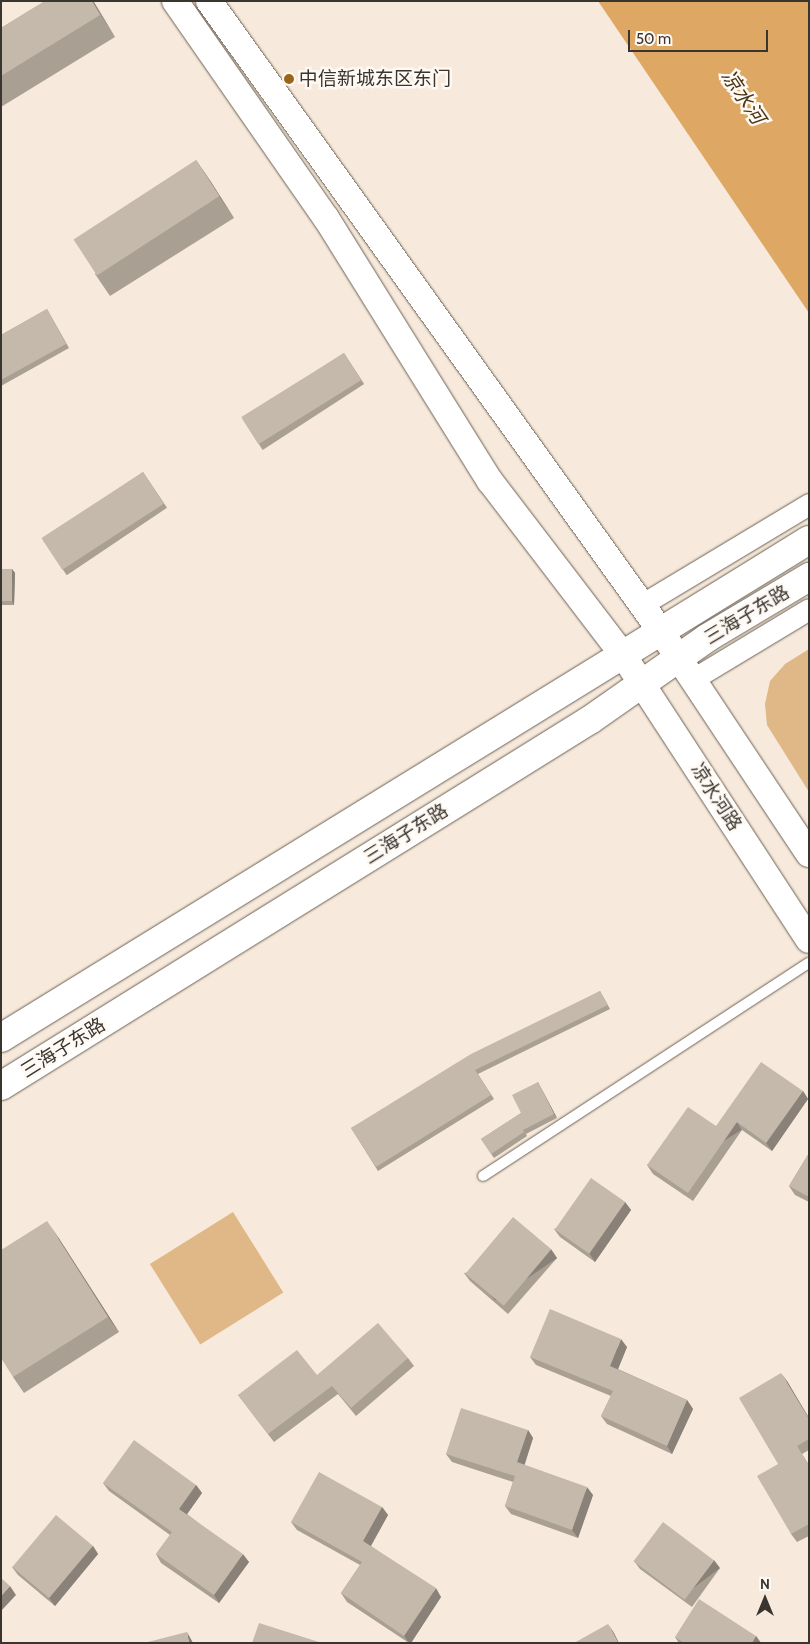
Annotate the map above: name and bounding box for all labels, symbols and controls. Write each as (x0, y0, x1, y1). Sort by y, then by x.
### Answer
scale bar (630, 20, 770, 52)
text: 50 m (636, 30, 671, 48)
water label: 凉水河 (716, 65, 770, 129)
place label: 中信新城东区东门 (299, 68, 451, 90)
marker: 中信新城东区东门 (283, 73, 295, 85)
street label: 三海子东路 (700, 581, 794, 649)
street label: 凉水河路 (686, 759, 746, 835)
street label: 三海子东路 (360, 799, 452, 869)
street label: 三海子东路 (17, 1013, 109, 1083)
north arrow (740, 1574, 790, 1624)
text: N (760, 1575, 770, 1593)

